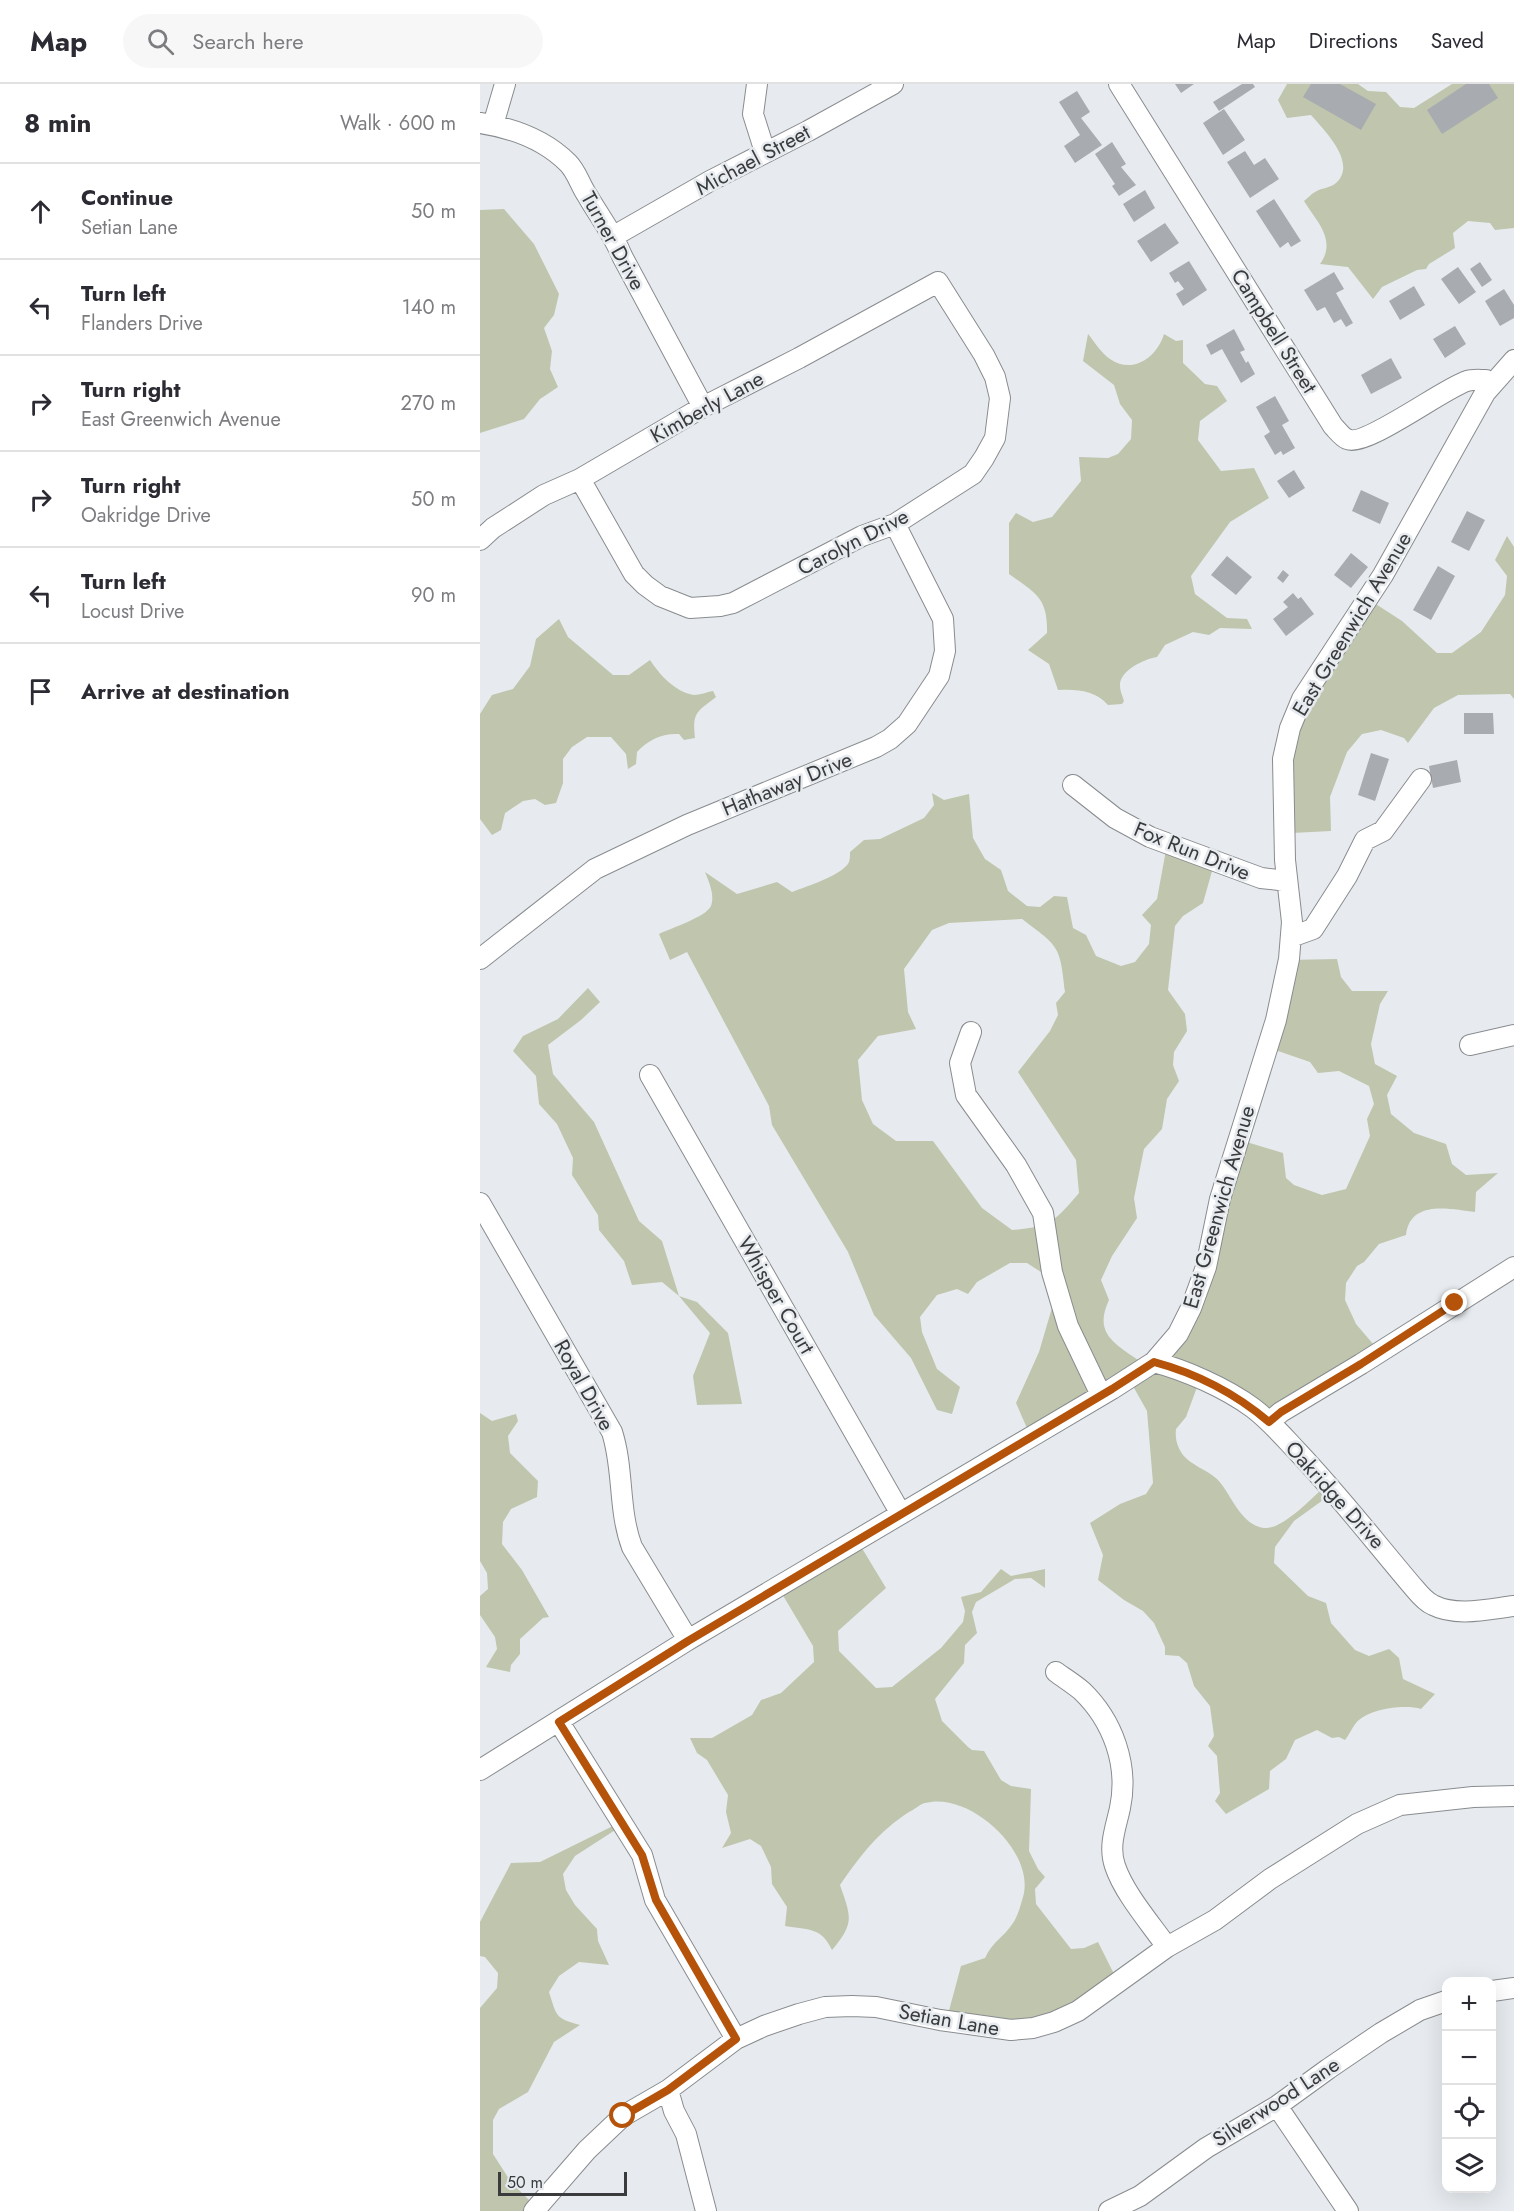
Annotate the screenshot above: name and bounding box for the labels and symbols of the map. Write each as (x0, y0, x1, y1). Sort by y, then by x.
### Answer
street label: Michael Street (690, 117, 816, 203)
street label: Turner Drive (574, 186, 652, 296)
street label: Campbell Street (1224, 263, 1324, 399)
street label: Kimberly Lane (645, 363, 769, 451)
street label: Carolyn Drive (792, 501, 914, 583)
street label: East Greenwich Avenue (1285, 526, 1419, 722)
street label: Hathaway Drive (718, 744, 857, 824)
street label: Fox Run Drive (1129, 814, 1255, 888)
street label: East Greenwich Avenue (1176, 1102, 1262, 1312)
street label: Whisper Court (730, 1231, 822, 1359)
route end (1441, 1289, 1467, 1315)
street label: Royal Drive (547, 1334, 621, 1436)
street label: Oakridge Drive (1278, 1434, 1392, 1556)
street label: Setian Lane (896, 1996, 1002, 2044)
street label: Silverwood Lane (1207, 2050, 1346, 2154)
route start (609, 2102, 635, 2128)
scale bar (498, 2169, 627, 2196)

